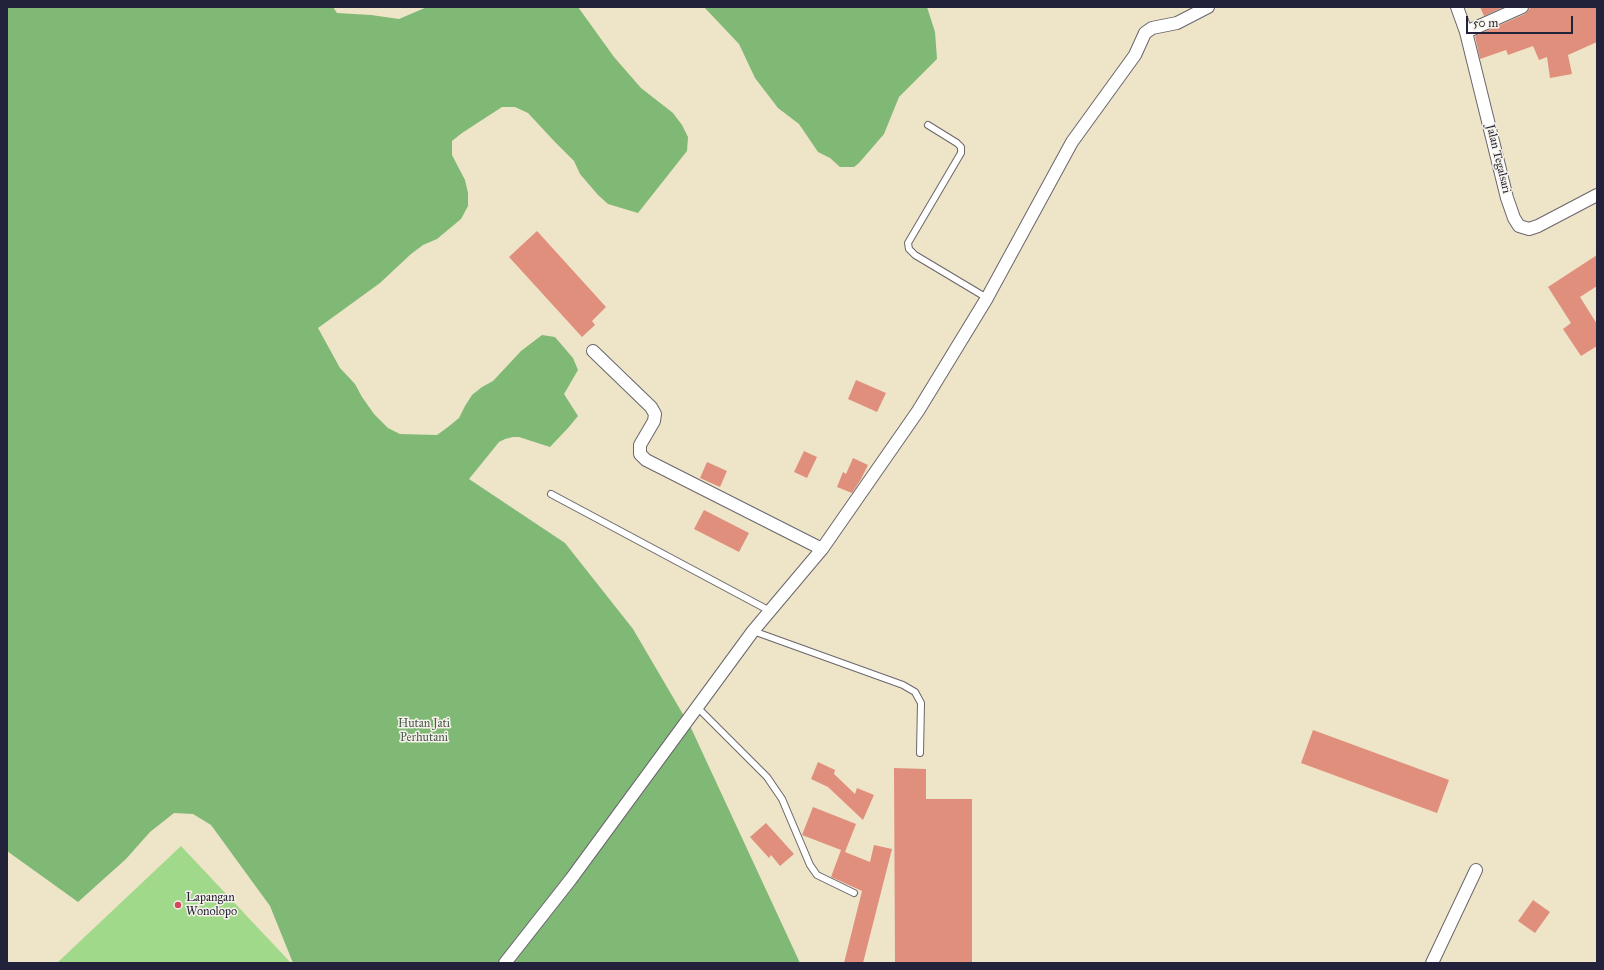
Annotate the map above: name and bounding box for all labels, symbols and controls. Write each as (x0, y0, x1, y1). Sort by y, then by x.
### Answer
scale bar (1468, 8, 1575, 34)
text: 50 m (1473, 16, 1498, 30)
street label: Jalan Tegalsari (1482, 123, 1514, 195)
park label: Hutan Jati Perhutani (398, 717, 450, 745)
place label: Lapangan Wonolopo (186, 891, 237, 919)
marker: Lapangan Wonolopo (173, 900, 183, 910)

